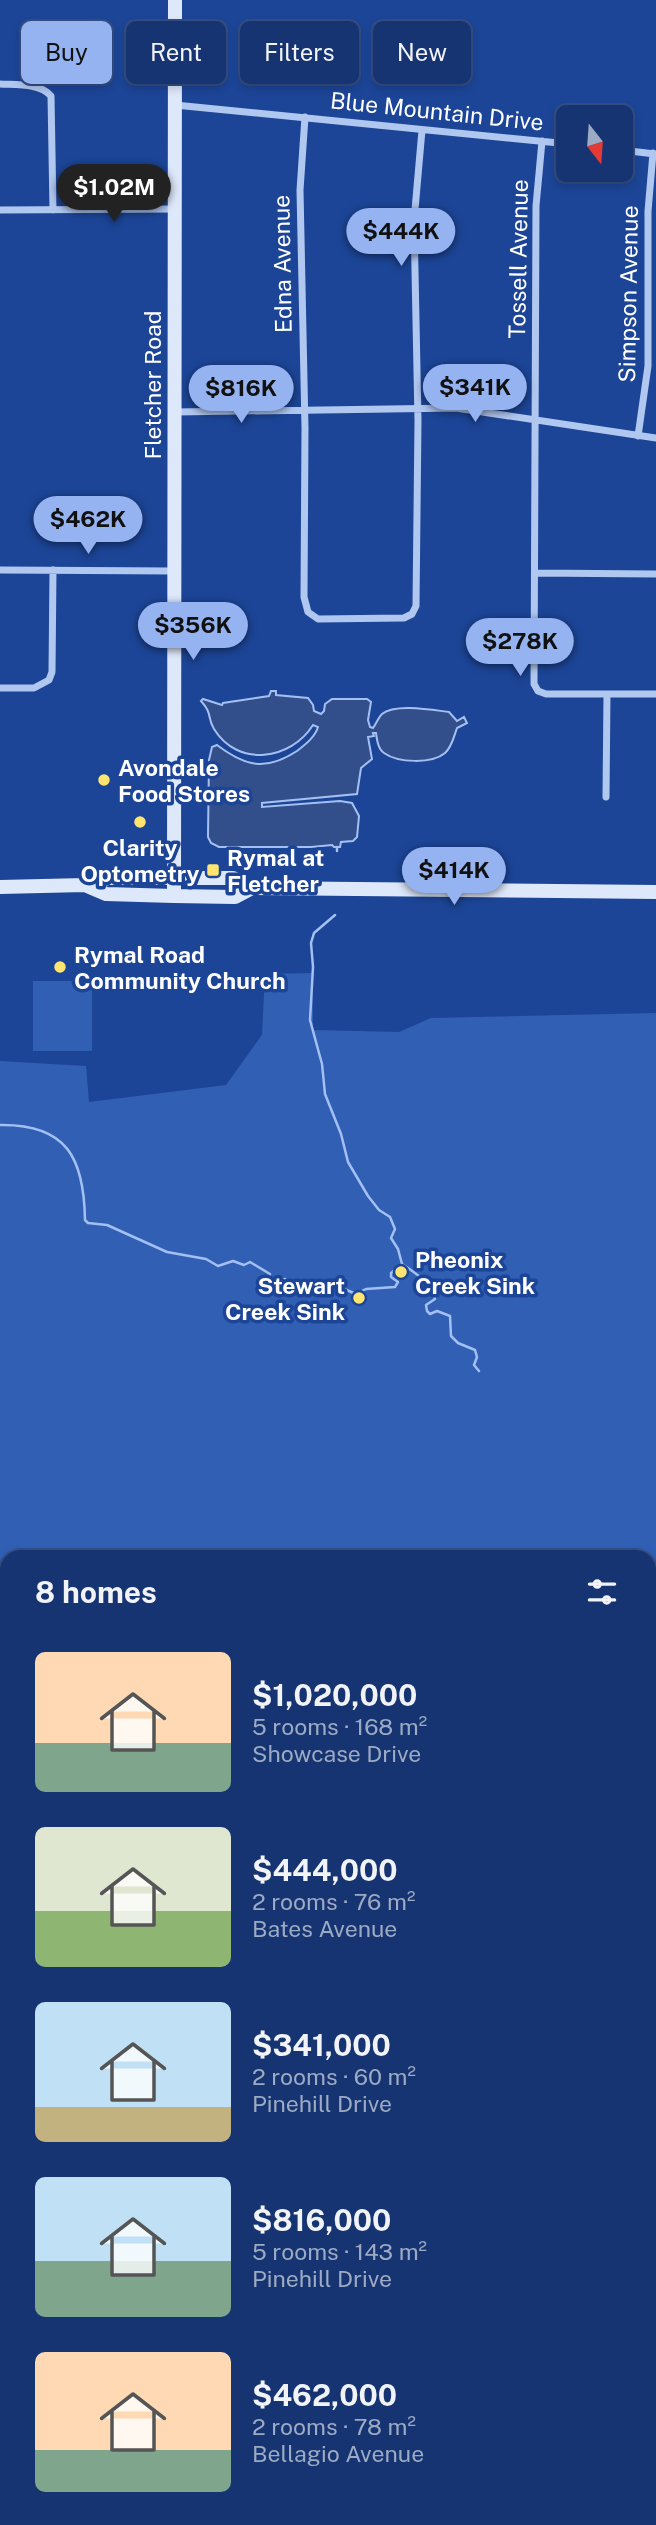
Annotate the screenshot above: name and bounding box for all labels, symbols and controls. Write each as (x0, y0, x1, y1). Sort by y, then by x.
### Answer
chip: Buy (21, 21, 112, 84)
chip: Rent (126, 21, 226, 84)
chip: Filters (240, 21, 359, 84)
chip: New (373, 21, 471, 84)
street label: Blue Mountain Drive (329, 86, 545, 136)
north arrow (556, 105, 634, 182)
map controls (556, 105, 633, 182)
pin: $1.02M (57, 164, 171, 224)
text: $1.02M (73, 173, 155, 200)
street label: Tossell Avenue (503, 179, 533, 339)
street label: Edna Avenue (267, 195, 297, 333)
street label: Simpson Avenue (613, 205, 643, 383)
pin: $444K (352, 208, 450, 268)
text: $444K (362, 217, 440, 244)
street label: Fletcher Road (139, 311, 166, 459)
pin: $341K (426, 364, 524, 424)
pin: $816K (192, 366, 290, 425)
text: $341K (439, 373, 511, 400)
text: $816K (205, 374, 277, 401)
pin: $462K (39, 496, 137, 556)
text: $462K (49, 505, 127, 532)
pin: $356K (144, 602, 242, 662)
text: $356K (154, 611, 232, 638)
pin: $278K (471, 618, 569, 678)
text: $278K (482, 627, 558, 654)
place label: Avondale Food Stores (118, 754, 250, 807)
marker: Avondale Food Stores (96, 772, 112, 788)
marker: Clarity Optometry (132, 814, 148, 830)
place label: Clarity Optometry (81, 834, 200, 887)
place label: Rymal at Fletcher (227, 844, 324, 897)
pin: $414K (405, 848, 503, 907)
text: $414K (418, 856, 490, 883)
marker: Rymal at Fletcher (205, 862, 221, 878)
place label: Rymal Road Community Church (74, 941, 286, 994)
marker: Rymal Road Community Church (52, 959, 68, 975)
place label: Pheonix Creek Sink (415, 1246, 535, 1299)
marker: Pheonix Creek Sink (393, 1264, 409, 1280)
place label: Stewart Creek Sink (225, 1272, 345, 1325)
marker: Stewart Creek Sink (351, 1290, 367, 1306)
icon: filters (583, 1573, 621, 1611)
text: 8 homes (35, 1574, 157, 1610)
text: $1,020,000 (252, 1677, 417, 1713)
icon: home (91, 1680, 175, 1764)
text: 5 rooms · 168 m² (252, 1713, 427, 1740)
text: Showcase Drive (252, 1740, 421, 1767)
text: $444,000 (252, 1852, 398, 1888)
icon: home (91, 1855, 175, 1939)
text: 2 rooms · 76 m² (252, 1888, 415, 1915)
text: Bates Avenue (252, 1915, 397, 1942)
text: $341,000 (252, 2027, 391, 2063)
icon: home (91, 2030, 175, 2114)
text: 2 rooms · 60 m² (252, 2063, 416, 2090)
text: Pinehill Drive (252, 2090, 392, 2117)
text: $816,000 (252, 2202, 391, 2238)
icon: home (91, 2205, 175, 2289)
text: 5 rooms · 143 m² (252, 2238, 427, 2265)
text: Pinehill Drive (252, 2265, 392, 2292)
text: $462,000 (252, 2377, 397, 2413)
icon: home (91, 2380, 175, 2464)
text: 2 rooms · 78 m² (252, 2413, 416, 2440)
text: Bellagio Avenue (252, 2440, 424, 2467)

